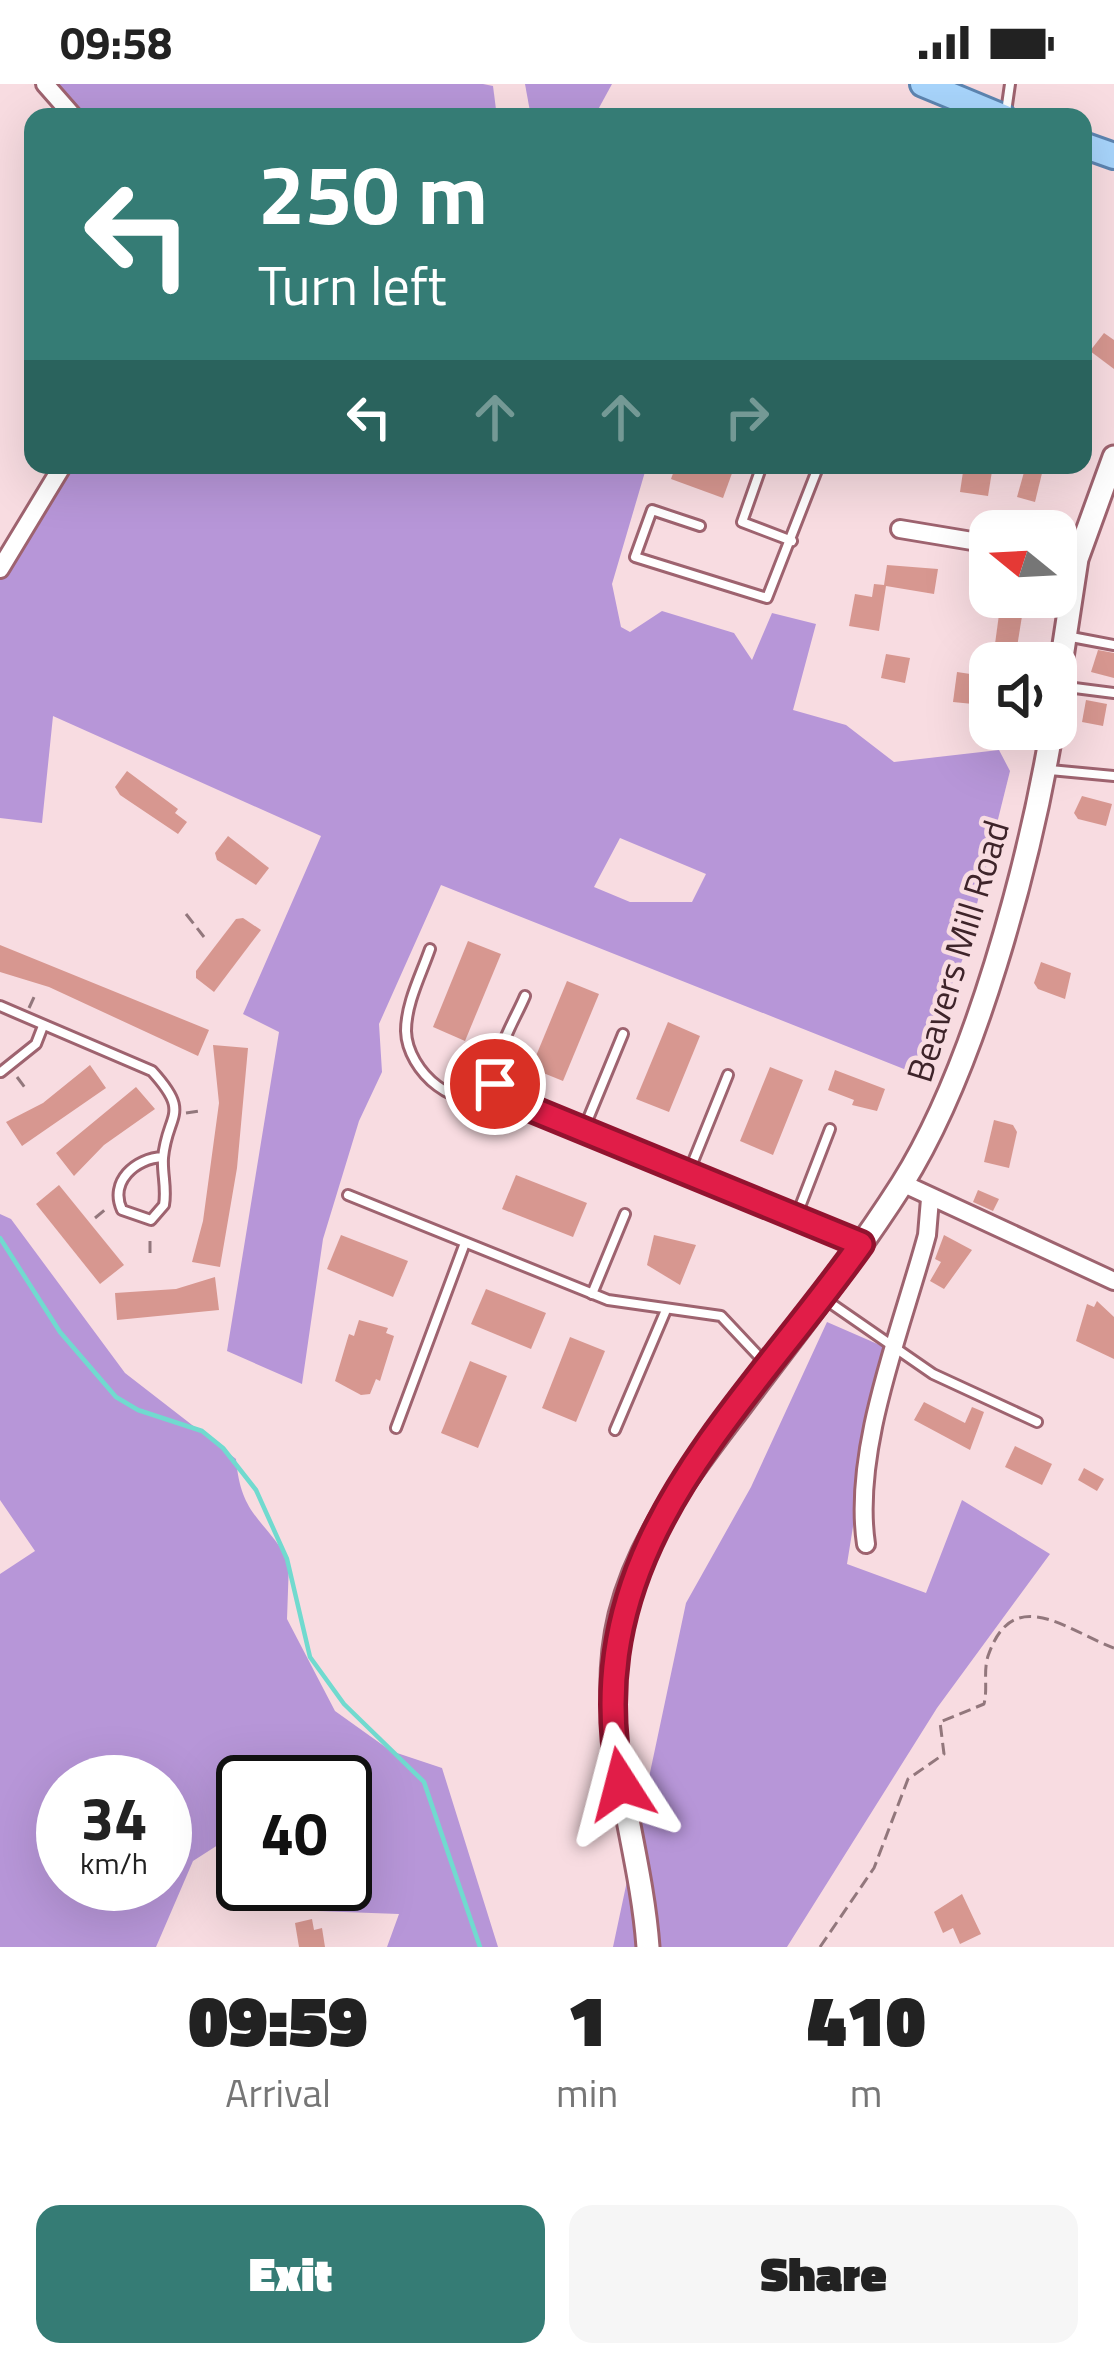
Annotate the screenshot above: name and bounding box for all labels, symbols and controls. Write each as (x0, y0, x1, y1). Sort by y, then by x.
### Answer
text: 09:58 (60, 8, 172, 76)
text: 250 m (258, 129, 488, 257)
icon: left (60, 156, 216, 312)
text: Turn left (258, 244, 447, 326)
icon: left (336, 384, 402, 450)
icon: ahead (462, 384, 528, 450)
icon: ahead (588, 384, 654, 450)
icon: right (714, 384, 780, 450)
north arrow (969, 510, 1077, 618)
map controls (969, 510, 1077, 750)
button: sound (969, 642, 1077, 750)
street label: Beavers Mill Road (891, 813, 1023, 1089)
pin (444, 1033, 546, 1135)
icon: arrive (462, 1051, 528, 1117)
position arrow (558, 1721, 684, 1847)
speed limit sign: 40 (216, 1755, 372, 1911)
text: 34 (80, 1772, 148, 1863)
text: km/h (80, 1840, 148, 1886)
text: 09:59 (188, 1964, 368, 2074)
text: 1 (567, 1964, 607, 2074)
text: 410 (807, 1964, 926, 2074)
text: Arrival (225, 2063, 331, 2122)
text: min (556, 2063, 618, 2122)
text: m (850, 2063, 882, 2122)
button: Exit (36, 2205, 545, 2343)
button: Share (569, 2205, 1078, 2343)

